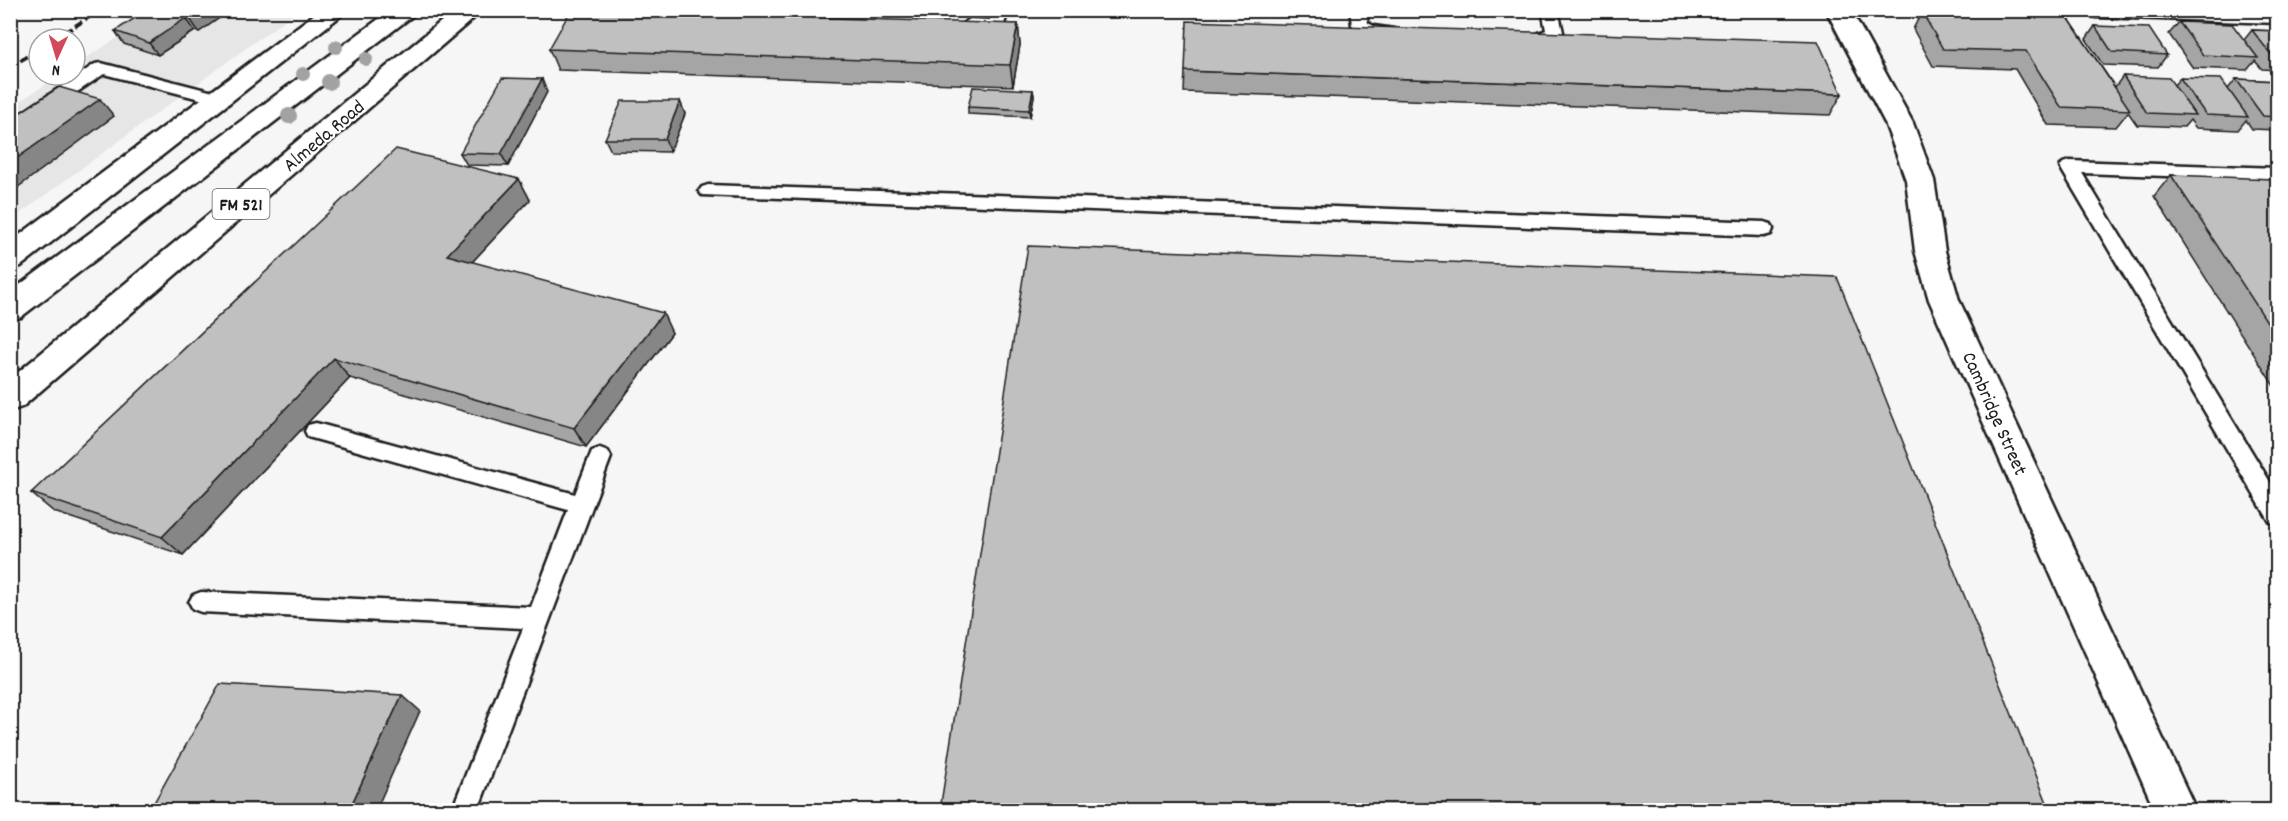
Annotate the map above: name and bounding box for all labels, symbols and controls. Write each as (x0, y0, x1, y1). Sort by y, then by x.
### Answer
north arrow (27, 27, 87, 87)
text: N (51, 58, 61, 81)
street label: Almeda Road (278, 95, 372, 180)
road number: FM 521 (212, 189, 270, 219)
street label: Cambridge Street (1953, 348, 2033, 481)

